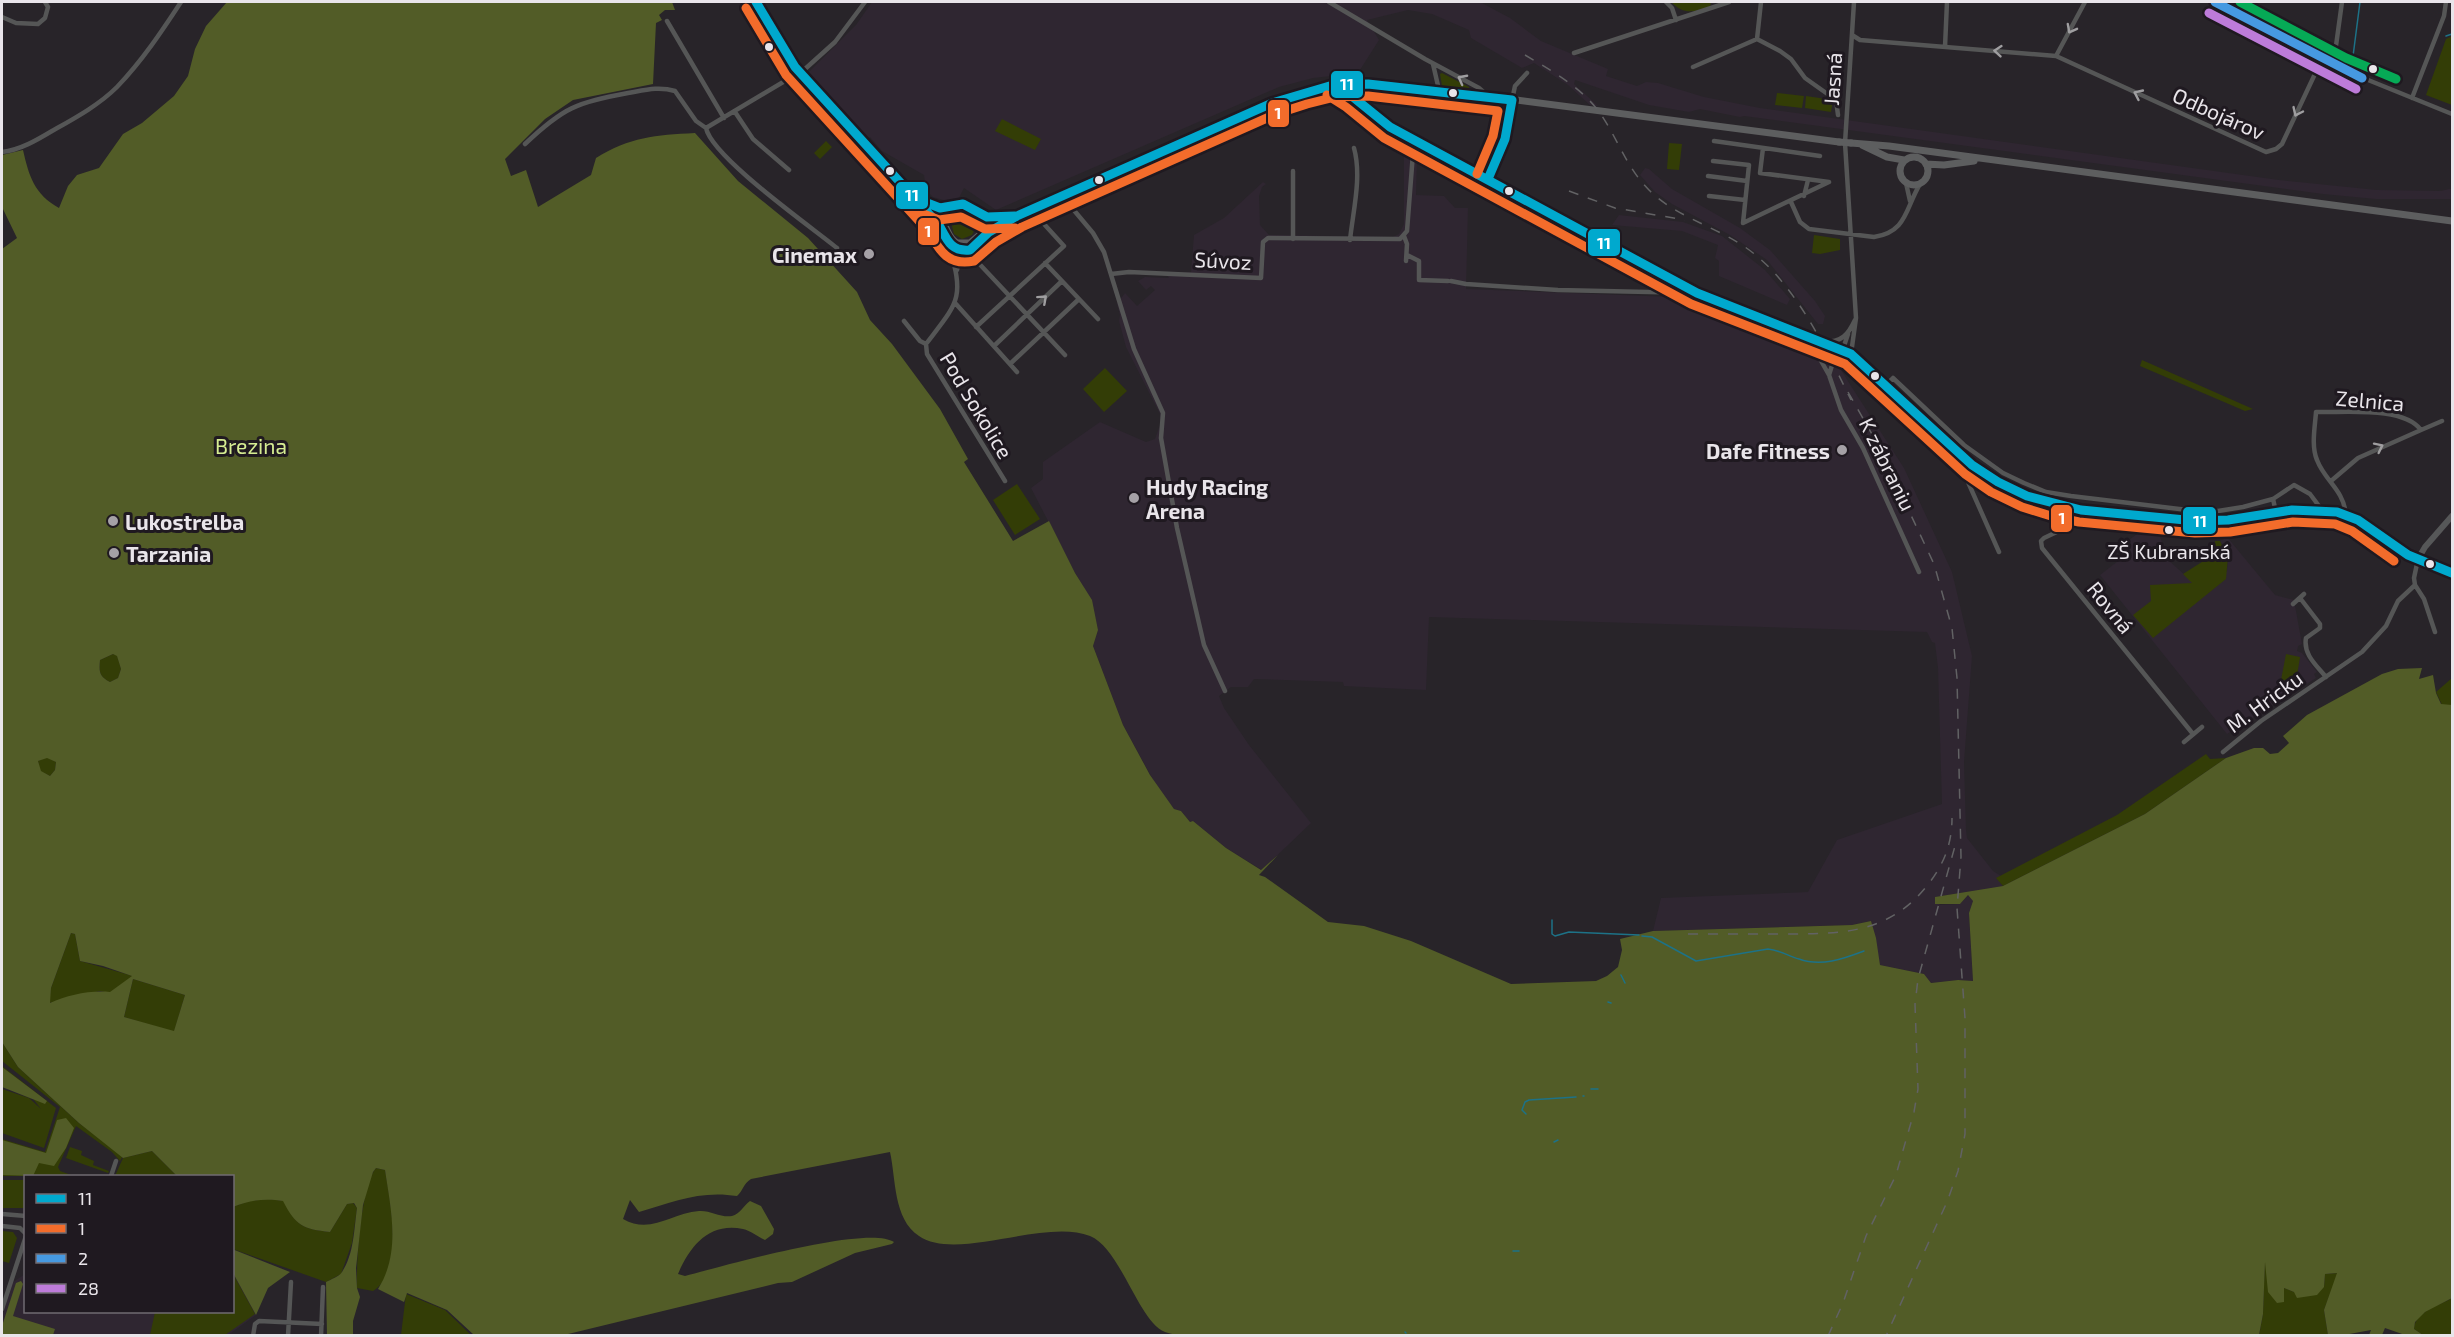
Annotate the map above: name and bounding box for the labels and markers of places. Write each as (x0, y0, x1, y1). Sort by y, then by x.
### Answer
unlabelled marker (763, 41, 775, 53)
unlabelled marker (2367, 63, 2379, 75)
unlabelled marker (1447, 87, 1459, 99)
unlabelled marker (884, 165, 896, 177)
unlabelled marker (1093, 174, 1105, 186)
unlabelled marker (1503, 185, 1515, 197)
place label: Cinemax (772, 242, 857, 267)
marker: Cinemax (862, 247, 876, 261)
unlabelled marker (1869, 370, 1881, 382)
place label: Dafe Fitness (1706, 438, 1830, 463)
marker: Dafe Fitness (1835, 443, 1849, 457)
place label: Hudy Racing Arena (1146, 474, 1268, 523)
marker: Hudy Racing Arena (1127, 491, 1141, 505)
place label: Lukostrelba (125, 509, 244, 534)
marker: Lukostrelba (106, 514, 120, 528)
marker: ZŠ Kubranská (2163, 524, 2175, 536)
place label: ZŠ Kubranská (2107, 539, 2231, 563)
place label: Tarzania (126, 541, 211, 566)
marker: Tarzania (107, 546, 121, 560)
unlabelled marker (2424, 558, 2436, 570)

